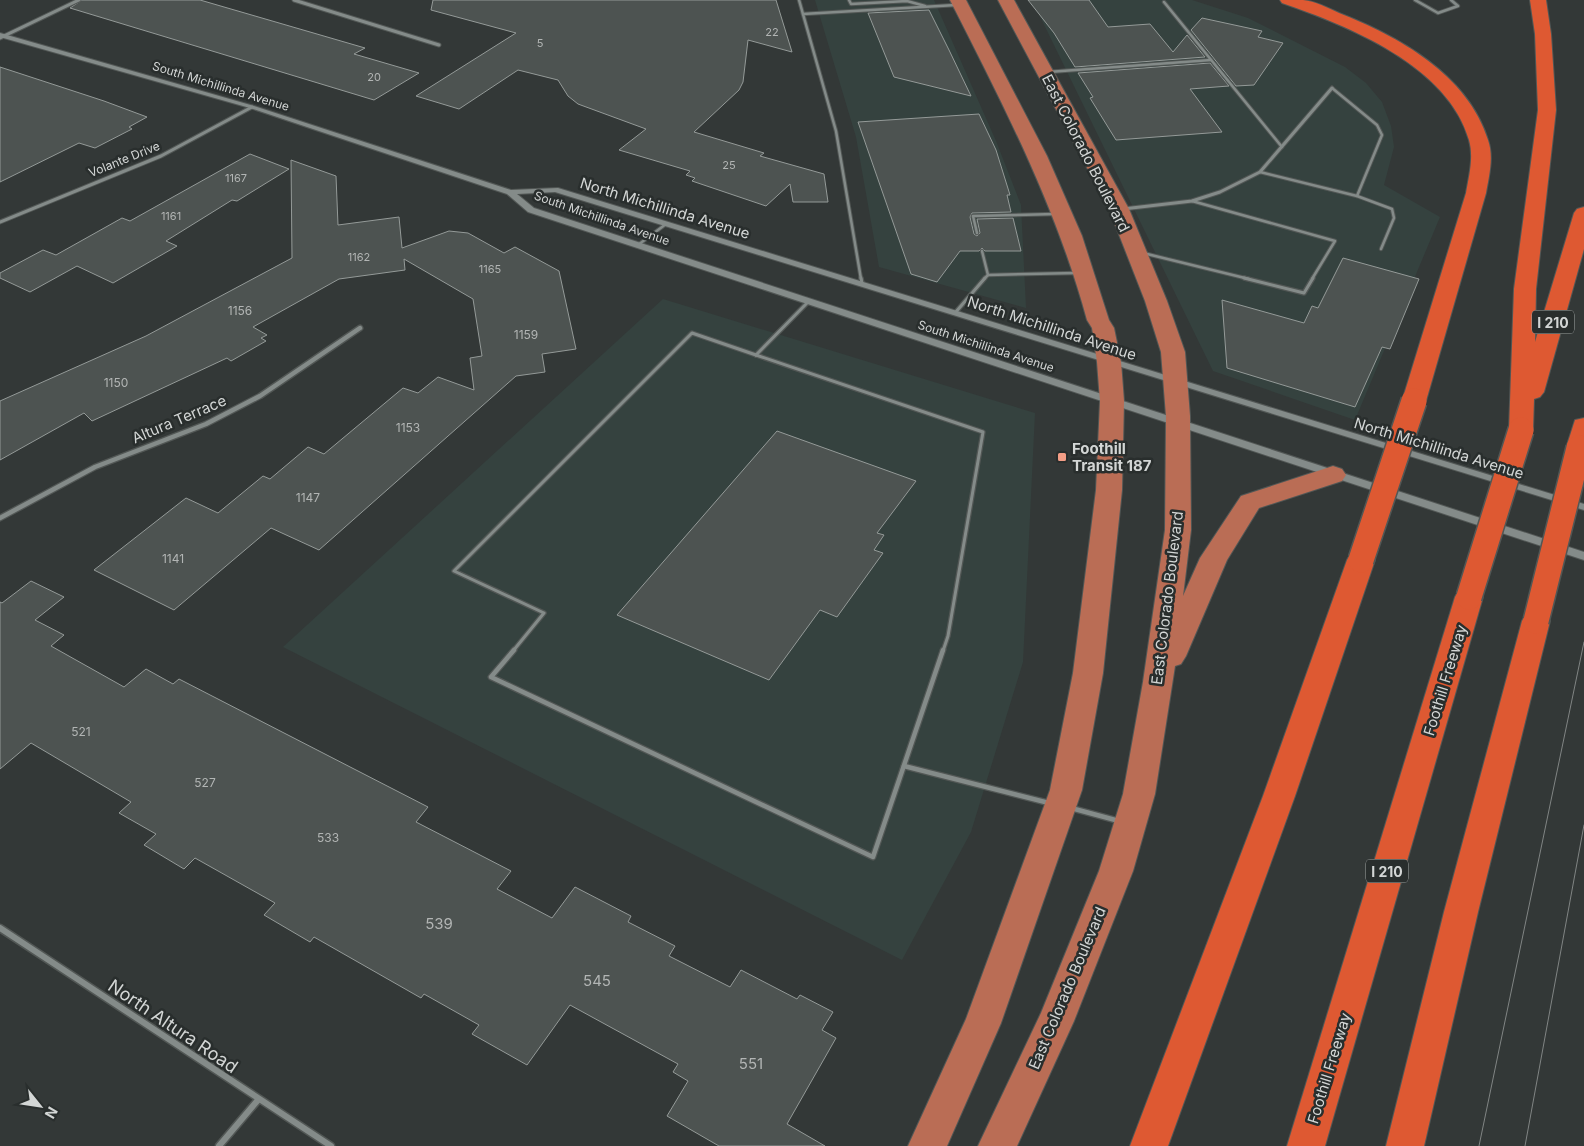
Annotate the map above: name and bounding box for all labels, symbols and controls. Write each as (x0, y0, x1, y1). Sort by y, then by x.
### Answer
house number: 22 (765, 25, 779, 39)
house number: 5 (537, 36, 544, 50)
street label: South Michillinda Avenue (151, 58, 291, 114)
house number: 20 (367, 70, 381, 84)
street label: East Colorado Boulevard (1038, 71, 1134, 235)
street label: Volante Drive (86, 138, 162, 180)
house number: 25 (722, 158, 736, 172)
house number: 1167 (225, 171, 247, 185)
street label: North Michillinda Avenue (578, 173, 752, 243)
street label: South Michillinda Avenue (532, 188, 672, 248)
house number: 1161 (161, 209, 181, 223)
house number: 1162 (348, 250, 370, 264)
house number: 1165 (479, 262, 502, 276)
street label: North Michillinda Avenue (965, 292, 1139, 364)
house number: 1156 (228, 303, 252, 318)
road number: I 210 (1532, 311, 1574, 334)
street label: South Michillinda Avenue (916, 317, 1056, 375)
house number: 1159 (514, 327, 538, 342)
house number: 1150 (104, 375, 128, 390)
street label: Altura Terrace (129, 391, 229, 447)
street label: North Michillinda Avenue (1352, 413, 1526, 483)
house number: 1153 (396, 420, 420, 435)
place label: Foothill Transit 187 (1072, 439, 1152, 475)
marker: Foothill Transit 187 (1056, 451, 1068, 463)
house number: 1147 (296, 490, 320, 505)
street label: East Colorado Boulevard (1147, 510, 1187, 686)
house number: 1141 (162, 551, 184, 566)
street label: Foothill Freeway (1419, 622, 1471, 738)
house number: 521 (71, 724, 91, 739)
house number: 527 (194, 775, 216, 790)
house number: 533 (317, 830, 339, 845)
road number: I 210 (1366, 859, 1408, 882)
street label: East Colorado Boulevard (1024, 904, 1110, 1072)
house number: 539 (425, 914, 453, 933)
house number: 545 (583, 971, 611, 990)
street label: North Altura Road (104, 975, 242, 1077)
street label: Foothill Freeway (1303, 1010, 1355, 1126)
house number: 551 (739, 1054, 763, 1073)
north arrow (15, 1081, 65, 1131)
text: N (42, 1104, 62, 1122)

